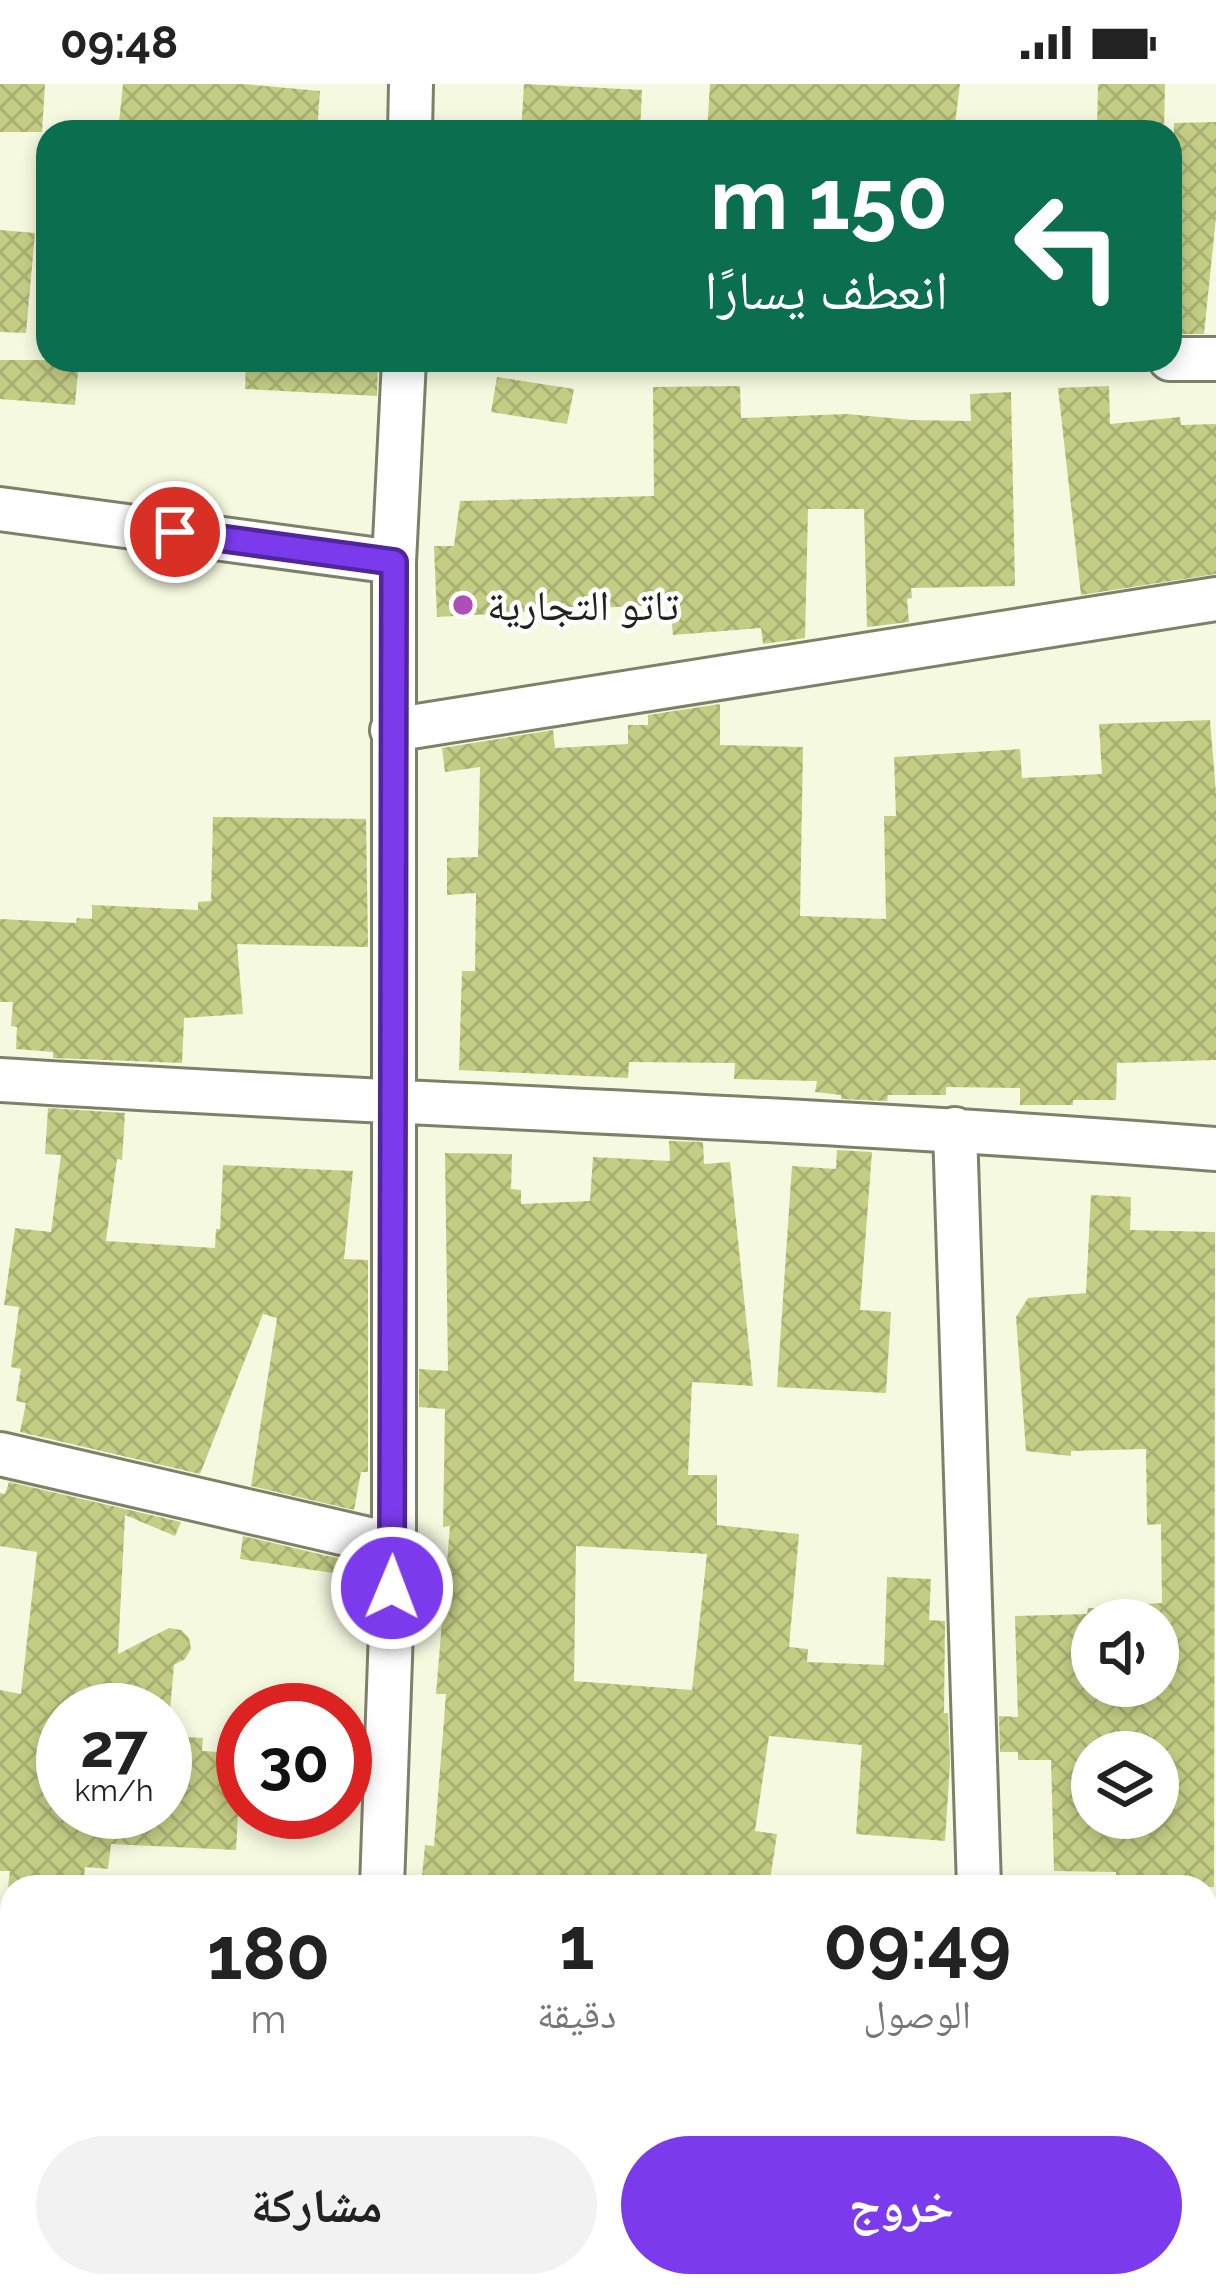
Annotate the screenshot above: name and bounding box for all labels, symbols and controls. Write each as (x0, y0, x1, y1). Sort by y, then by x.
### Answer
text: 09:48 (60, 16, 178, 69)
text: 150 m (710, 150, 948, 249)
icon: left (990, 168, 1146, 324)
text: انعطف يسارًا (704, 258, 948, 322)
pin (124, 481, 226, 583)
icon: arrive (142, 499, 208, 565)
place label: تاتو التجارية (487, 581, 679, 630)
marker: تاتو التجارية (450, 592, 476, 618)
position arrow (329, 1525, 455, 1651)
map controls (1071, 1599, 1179, 1839)
button: sound (1071, 1599, 1179, 1707)
speed limit sign: 30 (216, 1683, 372, 1839)
text: 27 (80, 1711, 148, 1781)
button: layers (1071, 1731, 1179, 1839)
text: km/h (74, 1773, 154, 1808)
text: 1 (559, 1901, 594, 1986)
text: 09:49 (823, 1901, 1011, 1986)
text: 180 (207, 1911, 330, 1996)
text: دقيقة (537, 1991, 616, 2037)
text: الوصول (863, 1991, 971, 2037)
text: m (251, 1996, 286, 2042)
button: مشاركة (36, 2136, 597, 2274)
button: خروج (621, 2136, 1182, 2274)

